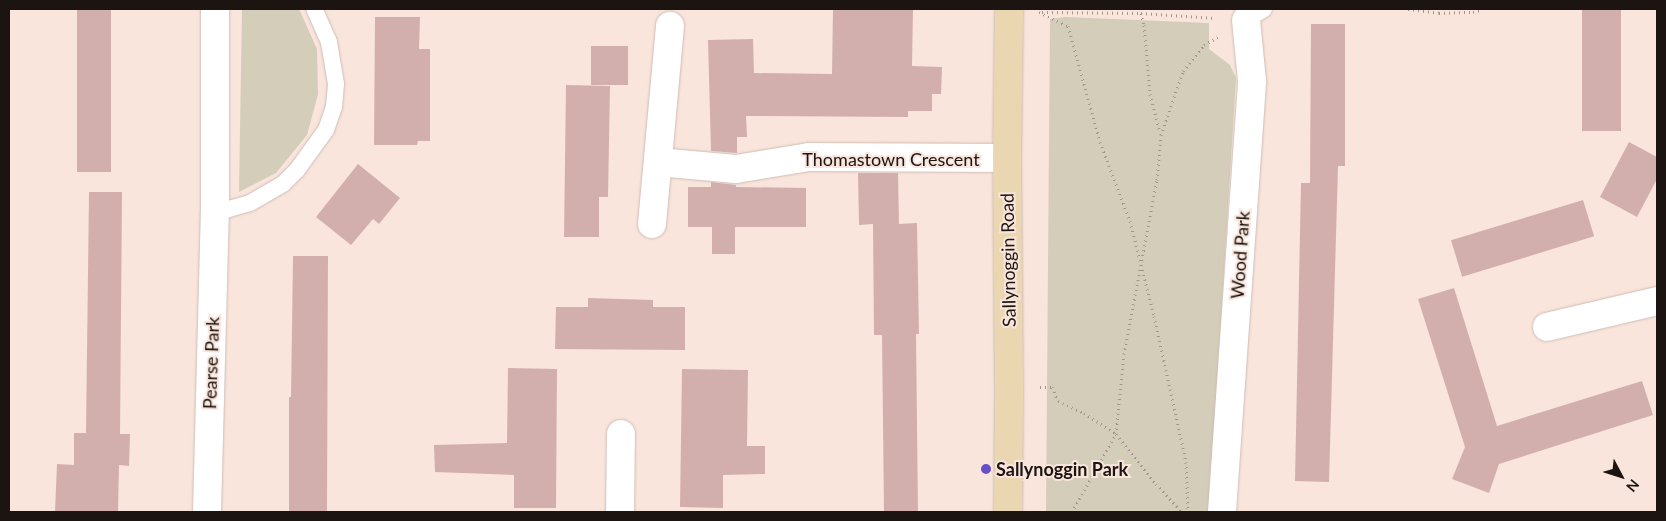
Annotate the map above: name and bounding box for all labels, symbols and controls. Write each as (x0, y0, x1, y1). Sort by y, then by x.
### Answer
street label: Thomastown Crescent (802, 148, 980, 170)
street label: Sallynoggin Road (996, 193, 1020, 327)
street label: Wood Park (1226, 210, 1254, 300)
street label: Pearse Park (199, 316, 223, 410)
north arrow (1596, 451, 1646, 501)
place label: Sallynoggin Park (996, 458, 1128, 480)
marker: Sallynoggin Park (980, 463, 992, 475)
text: N (1623, 476, 1643, 496)

